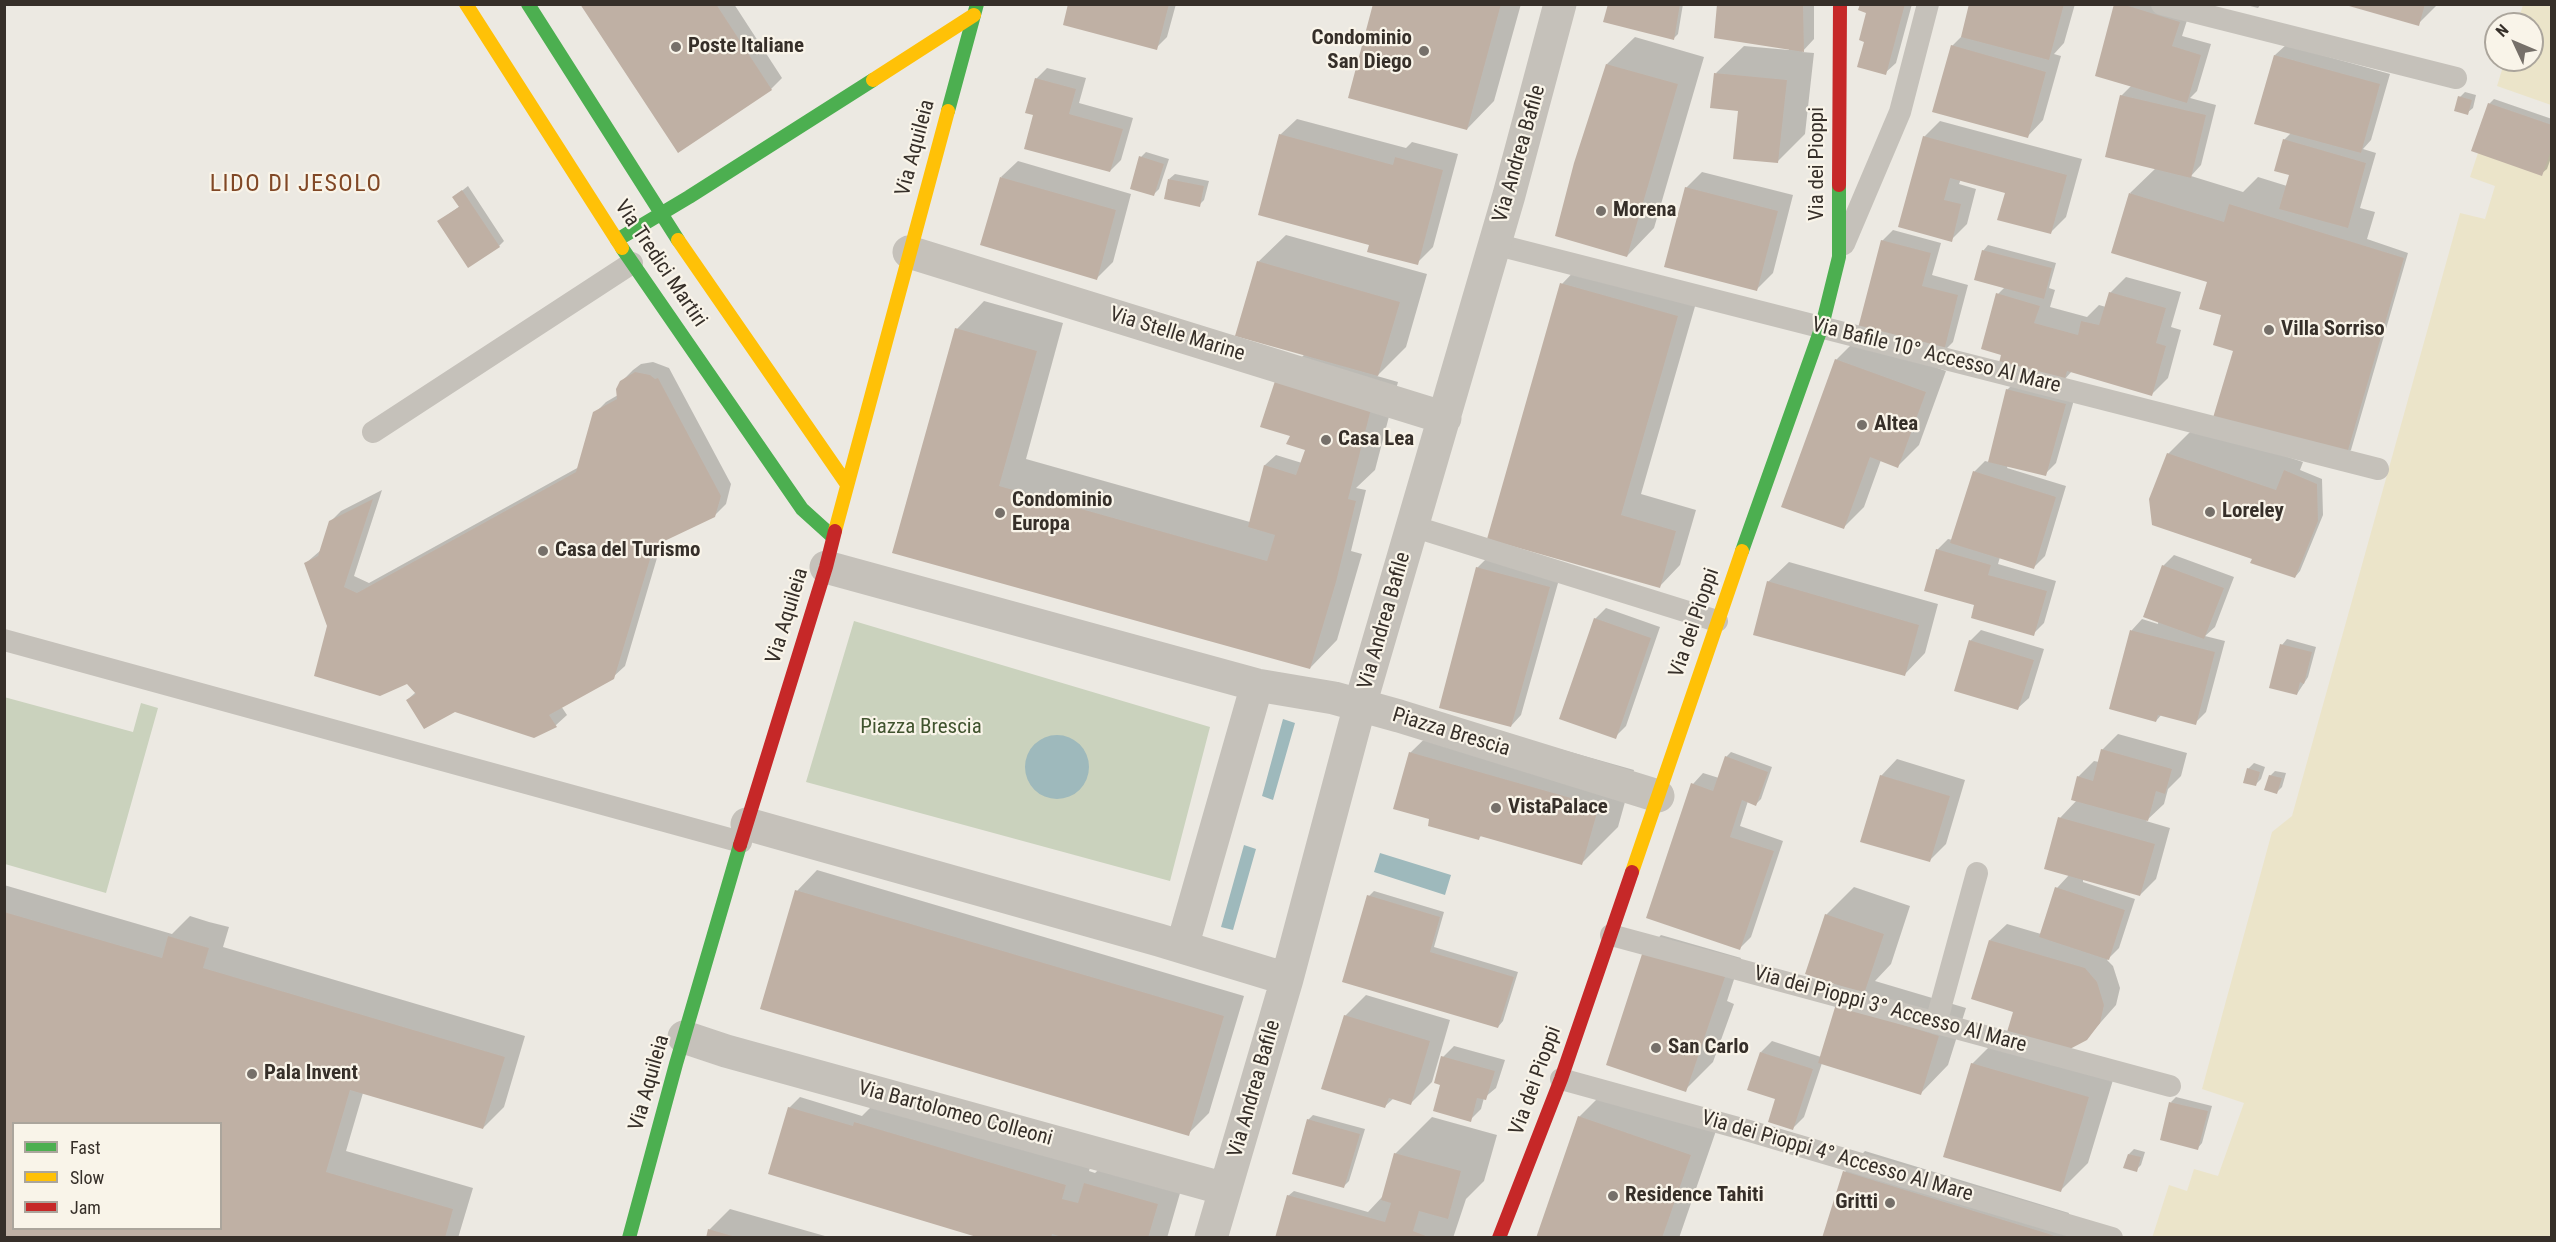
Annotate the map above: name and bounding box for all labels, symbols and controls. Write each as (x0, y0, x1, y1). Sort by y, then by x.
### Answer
north arrow (2484, 12, 2544, 72)
text: N (2492, 20, 2512, 41)
place label: Condominio San Diego (1311, 26, 1412, 76)
place label: Poste Italiane (688, 34, 804, 60)
marker: Poste Italiane (669, 40, 683, 54)
marker: Condominio San Diego (1417, 44, 1431, 58)
street label: Via Andrea Bafile (1488, 82, 1552, 226)
street label: Via Aquileia (891, 97, 941, 199)
street label: Via dei Pioppi (1805, 107, 1831, 221)
district label: LIDO DI JESOLO (210, 171, 382, 199)
street label: Via Tredici Martiri (608, 196, 712, 332)
place label: Morena (1613, 198, 1676, 224)
marker: Morena (1594, 204, 1608, 218)
street label: Via Stelle Marine (1106, 303, 1248, 367)
street label: Via Bafile 10° Accesso Al Mare (1809, 313, 2063, 399)
place label: Villa Sorriso (2281, 317, 2385, 343)
marker: Villa Sorriso (2262, 323, 2276, 337)
place label: Altea (1874, 412, 1918, 438)
marker: Altea (1855, 418, 1869, 432)
place label: Casa Lea (1338, 427, 1414, 453)
marker: Casa Lea (1319, 433, 1333, 447)
place label: Condominio Europa (1012, 488, 1113, 538)
place label: Loreley (2222, 499, 2284, 525)
marker: Loreley (2203, 505, 2217, 519)
marker: Condominio Europa (993, 506, 1007, 520)
place label: Casa del Turismo (555, 538, 701, 564)
marker: Casa del Turismo (536, 544, 550, 558)
street label: Via Andrea Bafile (1353, 549, 1417, 693)
street label: Via Aquileia (762, 565, 814, 667)
street label: Via dei Pioppi (1665, 565, 1725, 681)
street label: Piazza Brescia (1389, 703, 1513, 763)
park label: Piazza Brescia (860, 715, 982, 741)
place label: VistaPalace (1508, 795, 1608, 821)
marker: VistaPalace (1489, 801, 1503, 815)
street label: Via dei Pioppi 3° Accesso Al Mare (1751, 961, 2029, 1059)
street label: Via Andrea Bafile (1223, 1017, 1287, 1161)
street label: Via dei Pioppi (1505, 1023, 1567, 1139)
street label: Via Aquileia (624, 1032, 676, 1134)
place label: San Carlo (1668, 1035, 1749, 1061)
marker: San Carlo (1649, 1041, 1663, 1055)
place label: Pala Invent (264, 1061, 358, 1087)
marker: Pala Invent (245, 1067, 259, 1081)
street label: Via Bartolomeo Colleoni (855, 1076, 1055, 1152)
street label: Via dei Pioppi 4° Accesso Al Mare (1698, 1106, 1976, 1208)
legend (12, 1122, 222, 1230)
text: Fast (70, 1137, 101, 1158)
text: Slow (70, 1167, 104, 1188)
place label: Residence Tahiti (1625, 1183, 1764, 1209)
marker: Residence Tahiti (1606, 1189, 1620, 1203)
place label: Gritti (1835, 1190, 1878, 1216)
marker: Gritti (1883, 1196, 1897, 1210)
text: Jam (70, 1197, 101, 1218)

